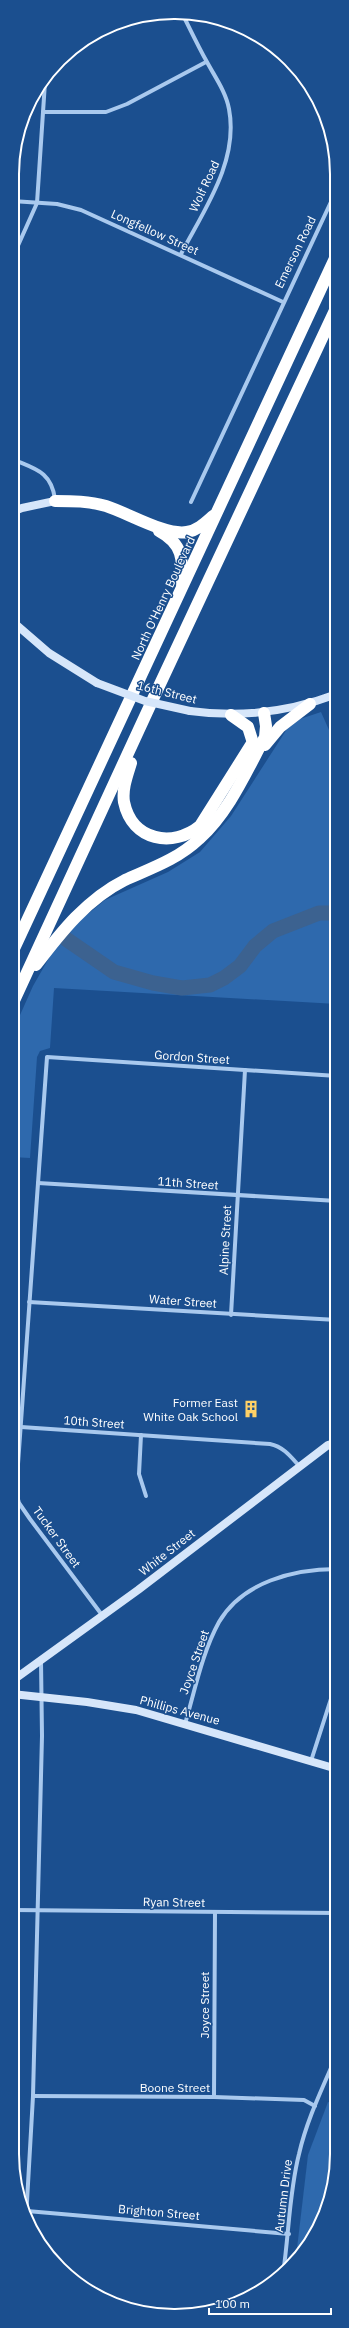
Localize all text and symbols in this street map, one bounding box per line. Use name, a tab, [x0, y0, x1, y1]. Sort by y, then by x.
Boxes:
street label: Wolf Road	[186, 158, 222, 214]
street label: Longfellow Street	[109, 206, 201, 258]
street label: Emerson Road	[271, 214, 319, 290]
street label: North O'Henry Boulevard	[128, 534, 198, 662]
street label: 16th Street	[136, 677, 198, 707]
street label: Gordon Street	[154, 1047, 230, 1067]
street label: 11th Street	[157, 1173, 219, 1193]
street label: Alpine Street	[216, 1205, 234, 1275]
street label: Water Street	[149, 1291, 217, 1311]
place label: Former East White Oak School	[143, 1395, 238, 1424]
building icon: Former East White Oak School	[241, 1399, 261, 1419]
street label: 10th Street	[63, 1412, 125, 1432]
street label: Tucker Street	[30, 1503, 84, 1571]
street label: White Street	[136, 1525, 198, 1579]
street label: Joyce Street	[176, 1628, 212, 1696]
street label: Phillips Avenue	[138, 1692, 222, 1728]
street label: Ryan Street	[143, 1894, 205, 1910]
street label: Joyce Street	[197, 1971, 212, 2039]
street label: Boone Street	[140, 2080, 210, 2095]
street label: Autumn Drive	[271, 2158, 295, 2233]
street label: Brighton Street	[118, 2201, 200, 2223]
scale bar	[209, 2290, 331, 2316]
text: 100 m	[215, 2296, 250, 2311]

